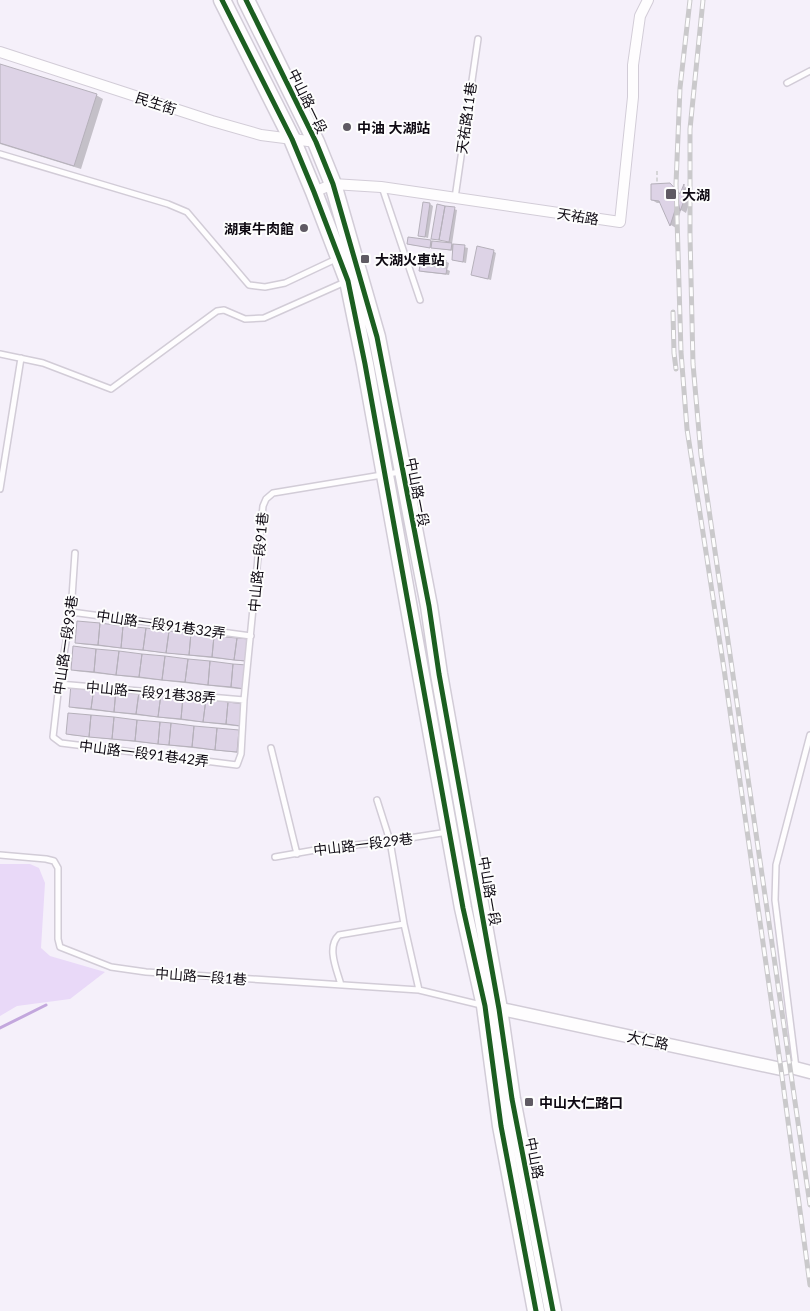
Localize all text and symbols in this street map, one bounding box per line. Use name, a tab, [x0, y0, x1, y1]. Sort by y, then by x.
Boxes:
street label: 中山路一段	[285, 66, 331, 136]
street label: 天祐路11巷	[453, 81, 479, 155]
street label: 民生街	[133, 88, 179, 118]
place label: 中油 大湖站	[357, 119, 430, 136]
marker: 中油 大湖站	[341, 121, 353, 133]
place label: 大湖	[682, 186, 710, 203]
marker: 大湖	[664, 187, 678, 201]
street label: 天祐路	[556, 204, 600, 228]
place label: 湖東牛肉館	[224, 220, 294, 237]
marker: 湖東牛肉館	[298, 222, 310, 234]
place label: 大湖火車站	[375, 251, 445, 268]
marker: 大湖火車站	[359, 253, 371, 265]
street label: 中山路一段	[403, 456, 433, 528]
street label: 中山路一段91巷	[245, 511, 271, 613]
street label: 中山路一段93巷	[50, 594, 80, 696]
street label: 中山路一段91巷32弄	[95, 607, 227, 641]
street label: 中山路一段91巷38弄	[85, 678, 217, 706]
street label: 中山路一段91巷42弄	[78, 737, 210, 769]
street label: 中山路一段29巷	[312, 829, 414, 859]
street label: 中山路一段	[476, 855, 504, 927]
street label: 中山路一段1巷	[154, 964, 248, 988]
street label: 大仁路	[626, 1027, 670, 1053]
place label: 中山大仁路口	[539, 1094, 623, 1111]
marker: 中山大仁路口	[523, 1096, 535, 1108]
street label: 中山路	[523, 1136, 547, 1180]

